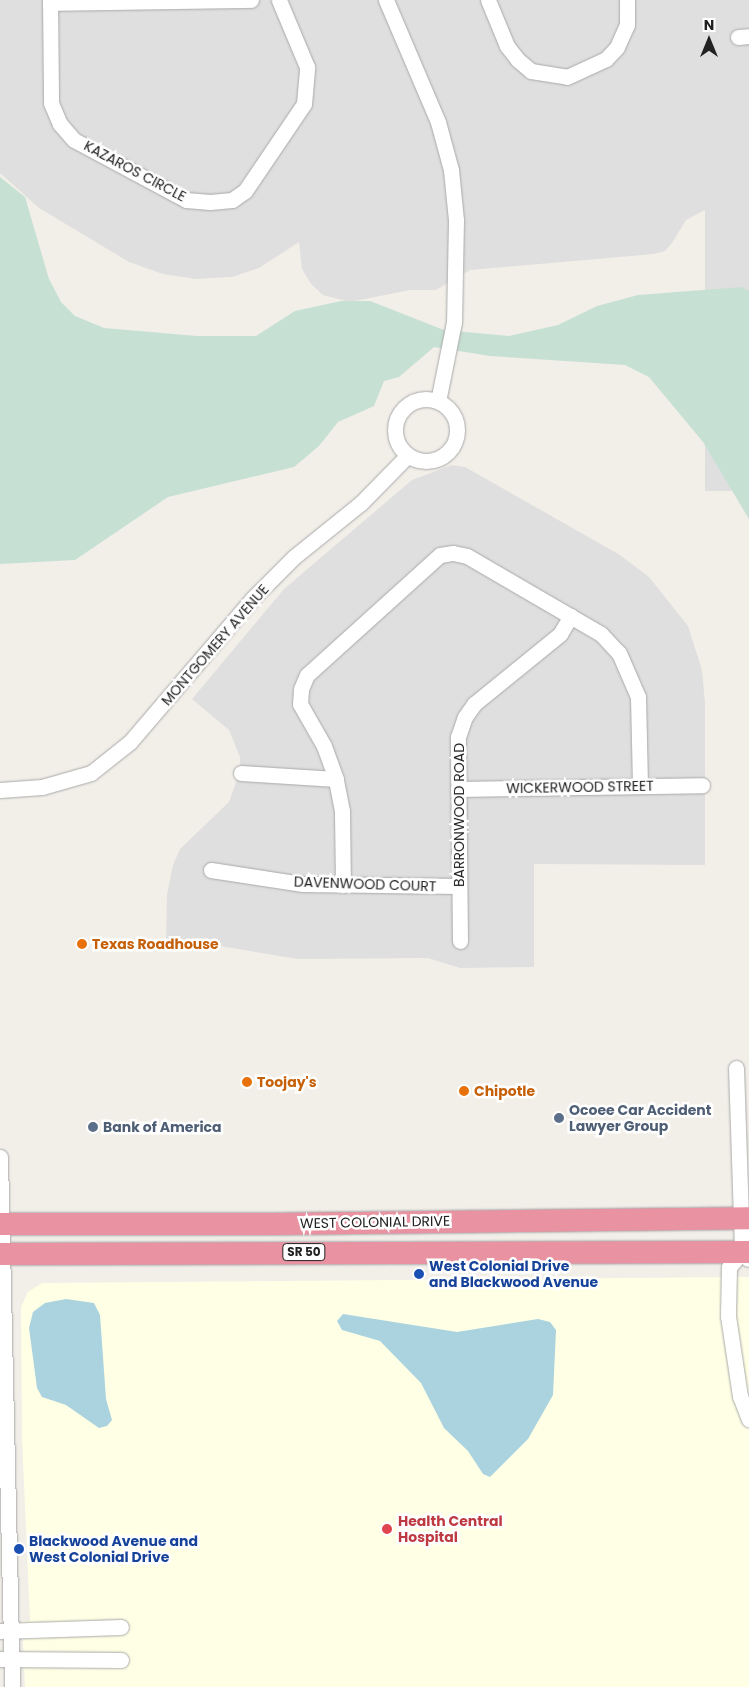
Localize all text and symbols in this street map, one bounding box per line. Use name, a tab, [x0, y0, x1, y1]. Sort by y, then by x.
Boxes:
north arrow	[684, 15, 734, 65]
text: N	[704, 15, 714, 35]
street label: KAZAROS CIRCLE	[81, 137, 189, 205]
street label: MONTGOMERY AVENUE	[158, 581, 272, 709]
street label: BARRONWOOD ROAD	[451, 743, 467, 887]
street label: WICKERWOOD STREET	[506, 777, 654, 797]
street label: DAVENWOOD COURT	[294, 873, 436, 895]
place label: Texas Roadhouse	[92, 936, 219, 952]
marker: Texas Roadhouse	[76, 938, 88, 950]
place label: Toojay's	[257, 1074, 316, 1090]
marker: Toojay's	[241, 1076, 253, 1088]
place label: Chipotle	[474, 1083, 535, 1099]
marker: Chipotle	[458, 1085, 470, 1097]
place label: Ocoee Car Accident Lawyer Group	[569, 1102, 711, 1134]
marker: Ocoee Car Accident Lawyer Group	[553, 1112, 565, 1124]
place label: Bank of America	[103, 1119, 222, 1135]
marker: Bank of America	[87, 1121, 99, 1133]
street label: WEST COLONIAL DRIVE	[300, 1212, 450, 1232]
road number: SR 50	[282, 1242, 326, 1262]
place label: West Colonial Drive and Blackwood Avenue	[429, 1258, 598, 1290]
marker: West Colonial Drive and Blackwood Avenue	[413, 1268, 425, 1280]
place label: Health Central Hospital	[398, 1513, 503, 1545]
marker: Health Central Hospital	[380, 1522, 394, 1536]
place label: Blackwood Avenue and West Colonial Drive	[29, 1533, 198, 1565]
marker: Blackwood Avenue and West Colonial Drive	[13, 1543, 25, 1555]

